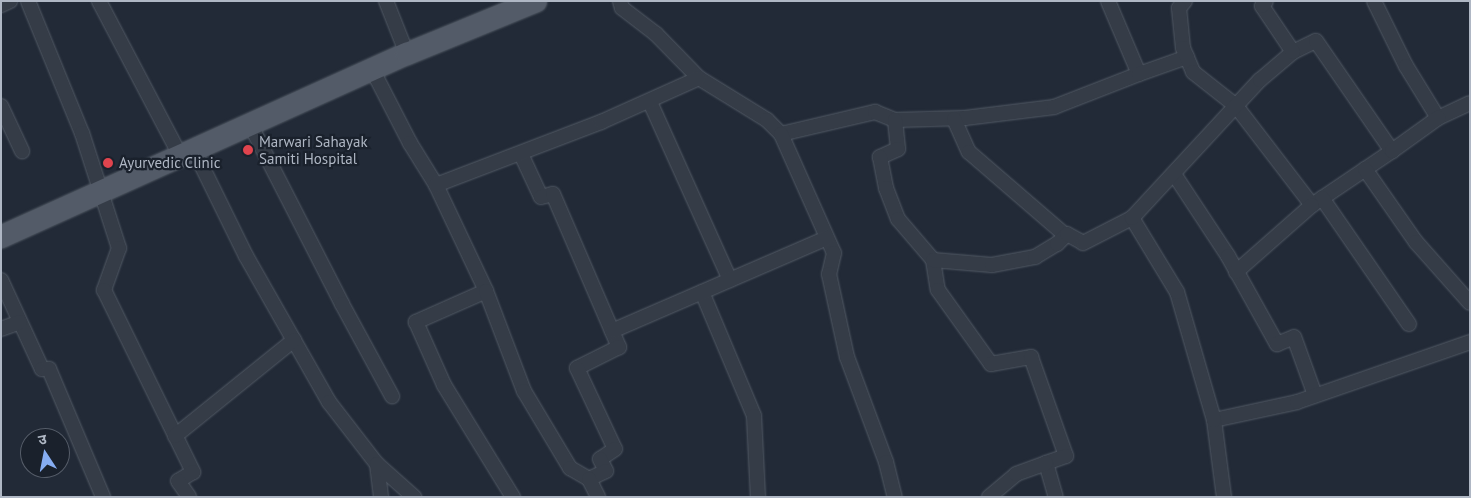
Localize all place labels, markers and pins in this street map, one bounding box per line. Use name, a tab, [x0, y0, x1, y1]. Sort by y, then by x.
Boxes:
place label: Marwari Sahayak Samiti Hospital	[259, 132, 368, 167]
marker: Marwari Sahayak Samiti Hospital	[241, 143, 255, 157]
place label: Ayurvedic Clinic	[119, 154, 221, 172]
marker: Ayurvedic Clinic	[101, 156, 115, 170]

